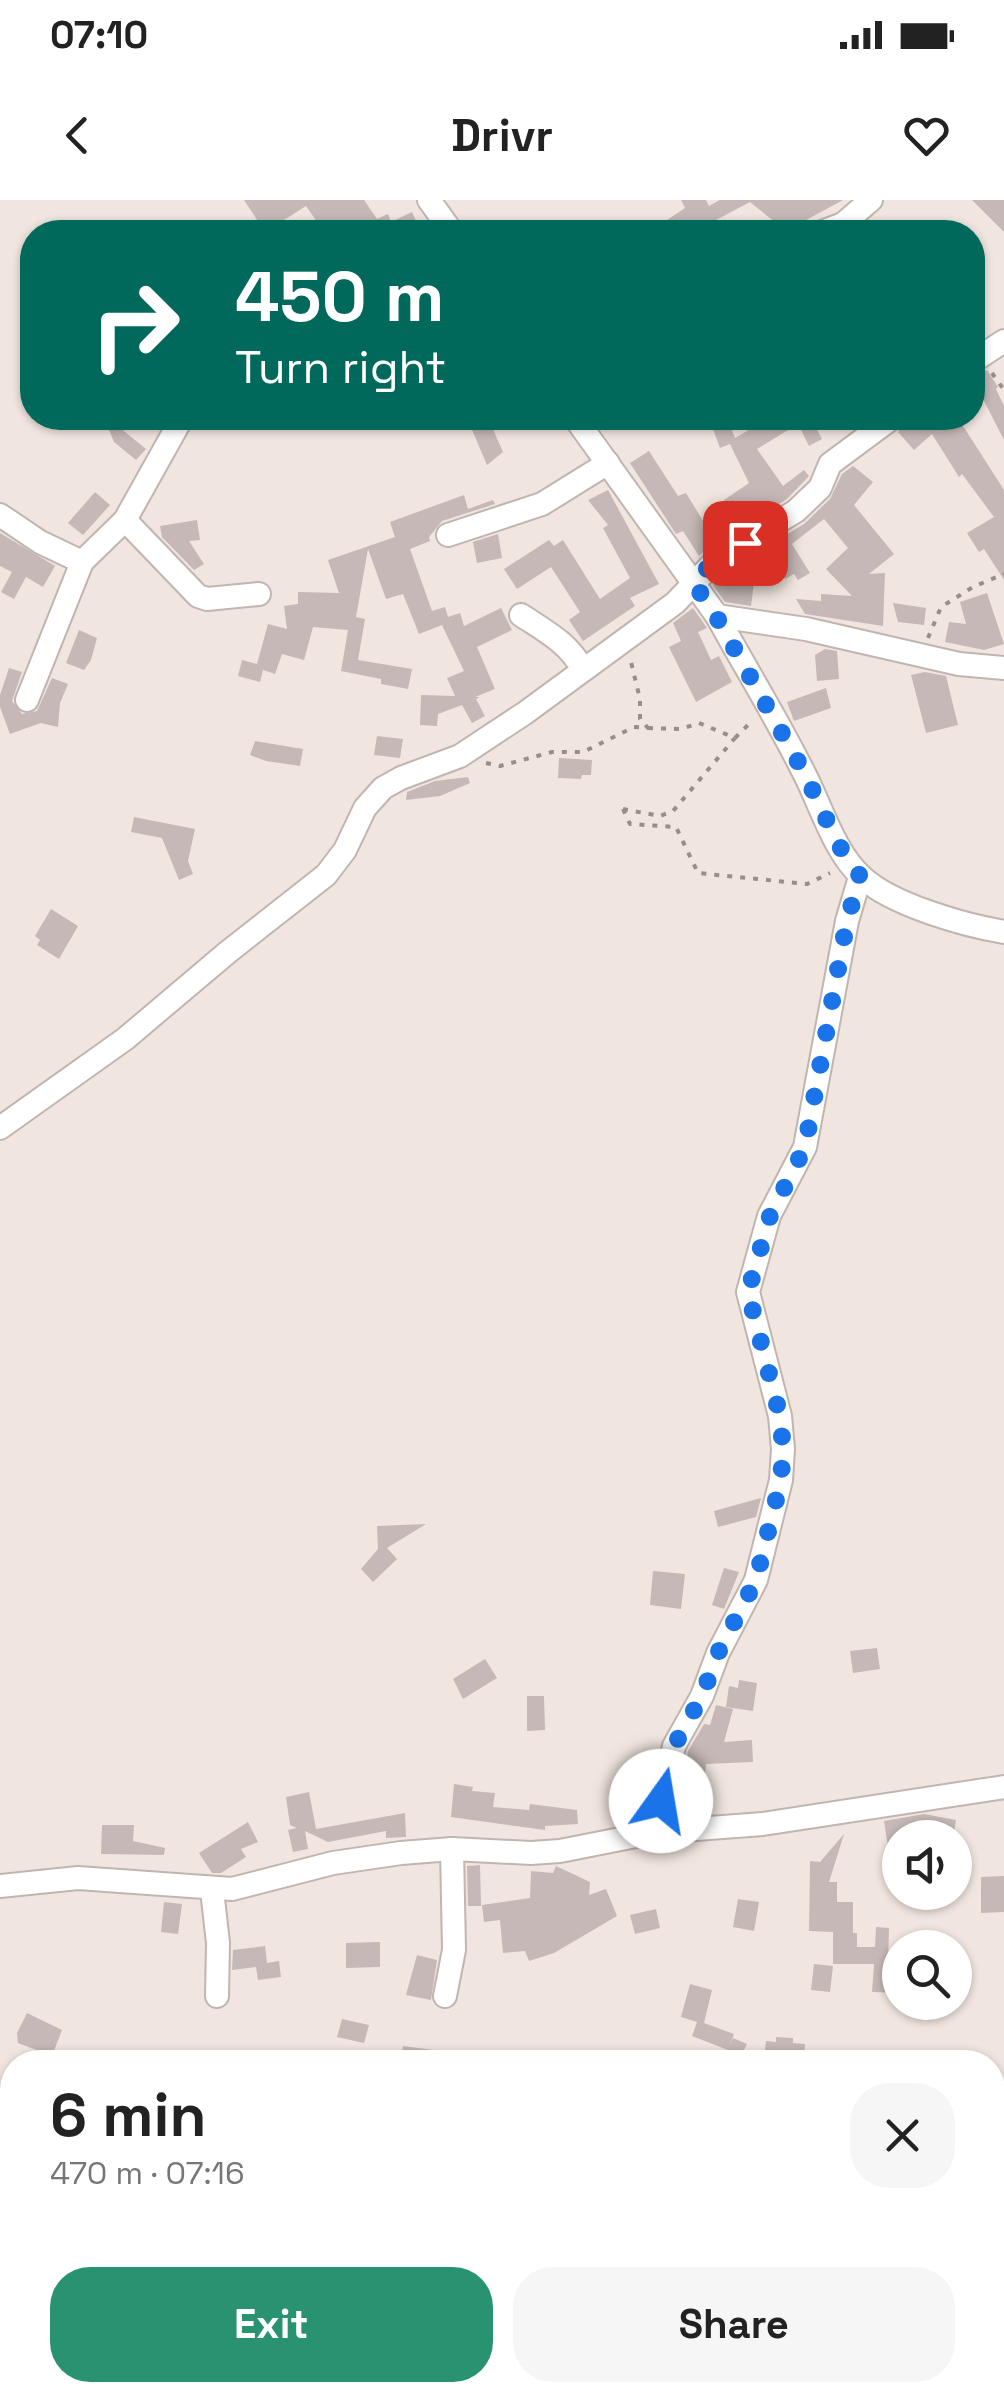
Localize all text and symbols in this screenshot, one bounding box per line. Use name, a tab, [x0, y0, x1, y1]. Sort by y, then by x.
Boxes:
text: 07:10	[50, 11, 148, 59]
text: Drivr	[451, 107, 553, 164]
icon: back	[50, 108, 105, 163]
icon: heart	[899, 108, 954, 163]
text: 450 m	[235, 252, 444, 341]
icon: right	[70, 260, 200, 390]
text: Turn right	[235, 339, 446, 396]
pin	[703, 501, 788, 586]
icon: arrive	[718, 516, 773, 571]
position arrow	[609, 1749, 713, 1853]
map controls	[882, 1820, 972, 2020]
button: sound	[882, 1820, 972, 1910]
button: search	[882, 1930, 972, 2020]
text: 6 min	[50, 2077, 206, 2154]
button: close	[850, 2083, 955, 2188]
text: 470 m · 07:16	[50, 2153, 245, 2193]
button: Exit	[50, 2267, 493, 2382]
button: Share	[513, 2267, 955, 2382]

